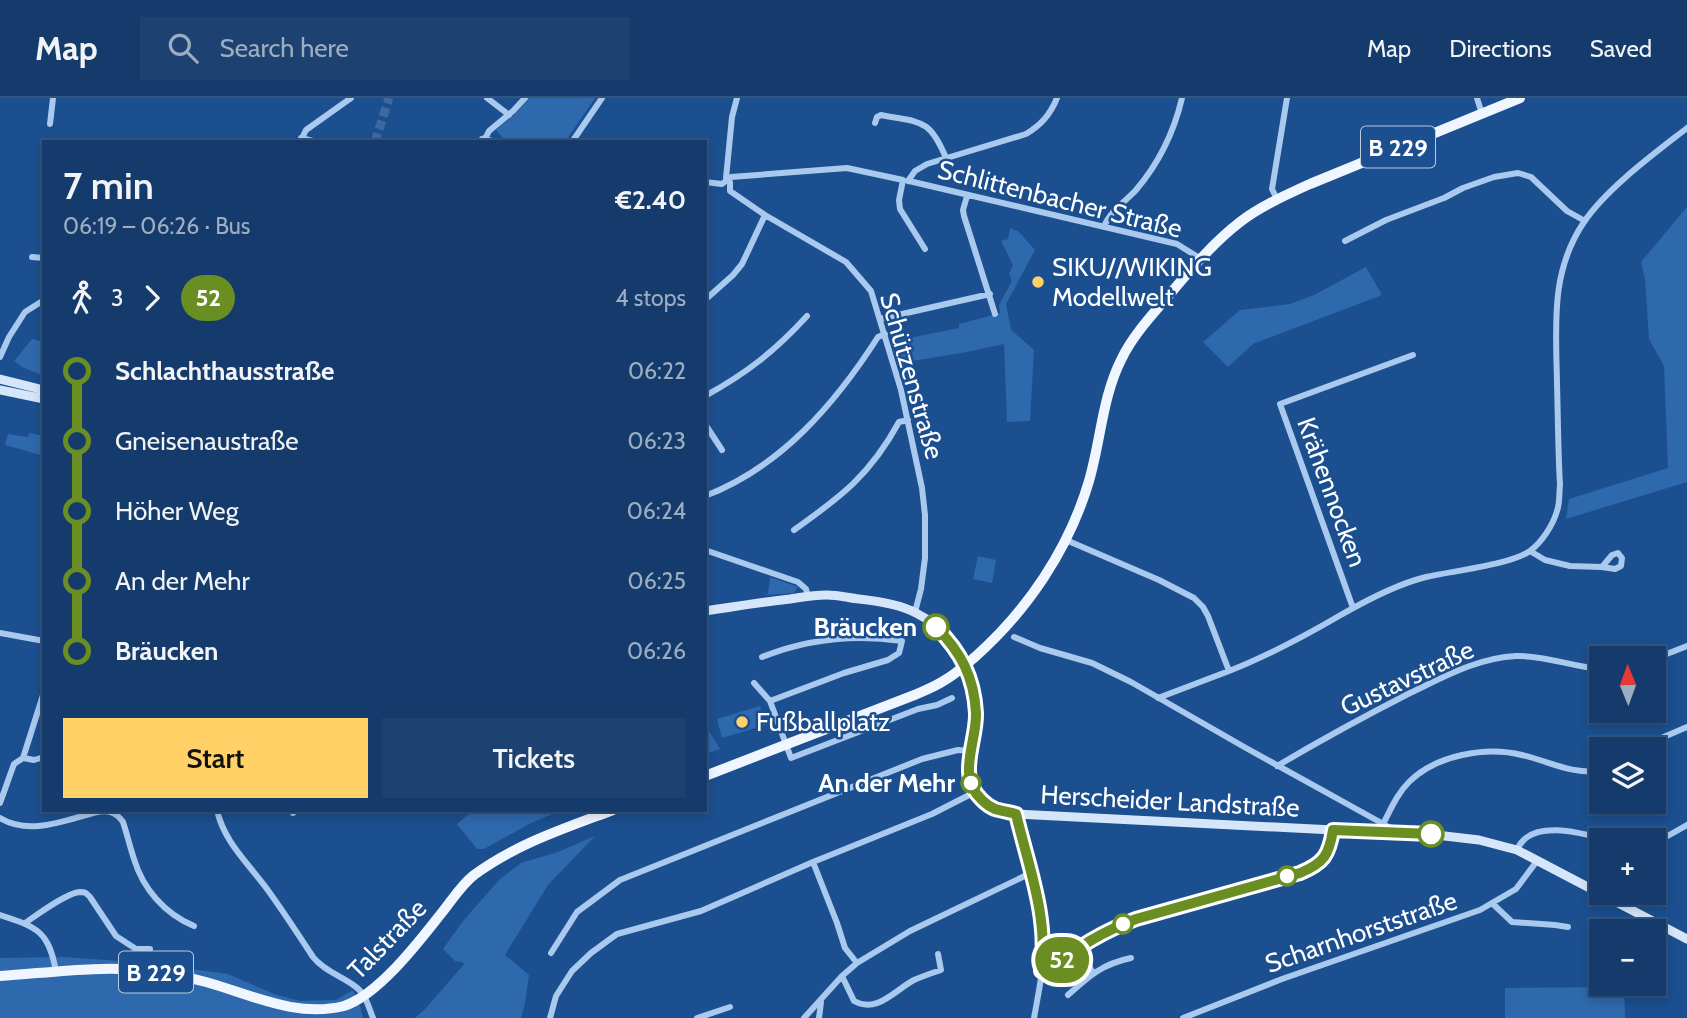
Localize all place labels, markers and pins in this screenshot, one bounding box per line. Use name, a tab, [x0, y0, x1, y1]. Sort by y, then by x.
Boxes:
place label: SIKU//WIKING Modellwelt	[1052, 251, 1212, 313]
marker: SIKU//WIKING Modellwelt	[1030, 274, 1046, 290]
place label: Bräucken	[814, 611, 917, 643]
marker: Bräucken	[923, 614, 949, 640]
place label: Fußballplatz	[756, 706, 890, 738]
marker: Fußballplatz	[734, 714, 750, 730]
place label: An der Mehr	[818, 767, 955, 799]
marker: An der Mehr	[961, 773, 981, 793]
unlabelled marker	[1418, 821, 1444, 847]
unlabelled marker	[1277, 866, 1297, 886]
unlabelled marker	[1113, 914, 1133, 934]

